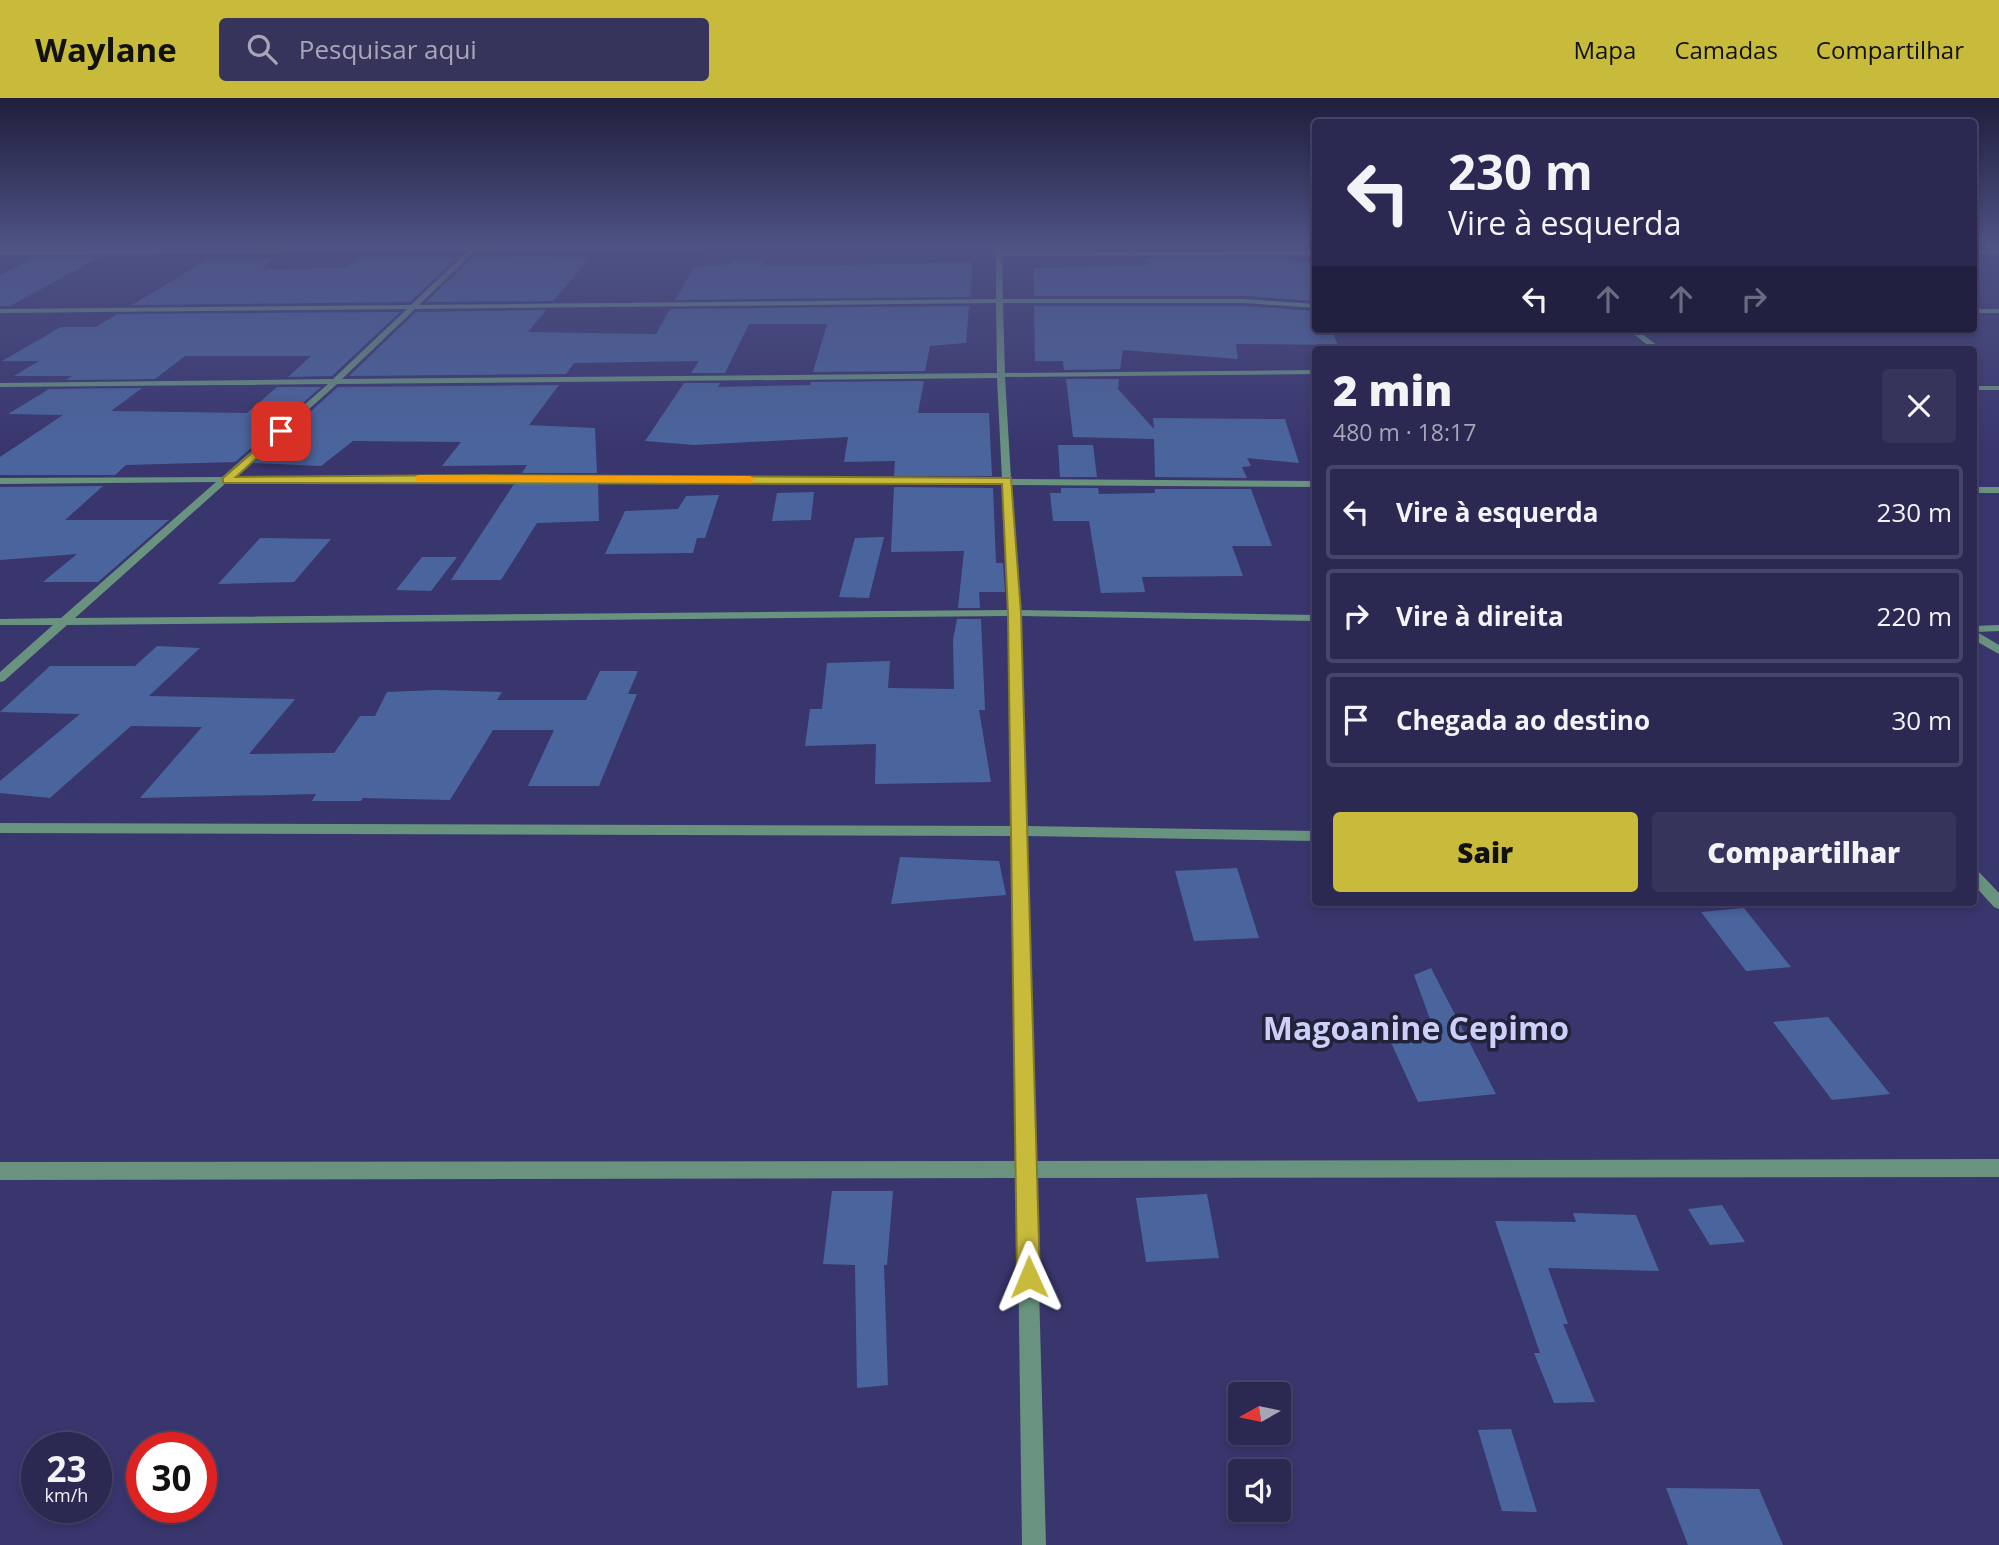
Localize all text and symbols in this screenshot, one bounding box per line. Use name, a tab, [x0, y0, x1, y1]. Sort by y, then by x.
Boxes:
search box	[219, 18, 709, 81]
text: Waylane	[35, 27, 177, 72]
icon: search	[243, 30, 281, 68]
text: Pesquisar aqui	[299, 31, 477, 67]
text: Mapa	[1573, 33, 1636, 66]
text: Camadas	[1674, 33, 1778, 66]
text: Compartilhar	[1816, 33, 1964, 66]
text: 230 m	[1448, 138, 1593, 204]
icon: left	[1333, 147, 1424, 238]
text: Vire à esquerda	[1448, 201, 1681, 244]
icon: left	[1516, 280, 1554, 318]
icon: ahead	[1589, 280, 1627, 318]
icon: ahead	[1662, 280, 1700, 318]
icon: right	[1735, 280, 1773, 318]
text: 2 min	[1333, 361, 1452, 418]
button: close	[1882, 369, 1956, 443]
pin	[251, 401, 311, 461]
icon: arrive	[262, 412, 300, 450]
text: 480 m · 18:17	[1333, 416, 1476, 448]
icon: left	[1337, 493, 1375, 531]
text: Vire à esquerda	[1396, 494, 1598, 530]
text: 230 m	[1877, 494, 1952, 530]
icon: right	[1337, 597, 1375, 635]
text: Vire à direita	[1396, 598, 1564, 634]
text: 220 m	[1877, 598, 1952, 634]
icon: arrive	[1337, 701, 1375, 739]
text: Chegada ao destino	[1396, 702, 1650, 738]
text: 30 m	[1891, 702, 1952, 738]
button: Sair	[1333, 812, 1638, 892]
button: Compartilhar	[1652, 812, 1956, 892]
district label: Magoanine Cepimo	[1263, 1006, 1569, 1049]
position arrow	[992, 1240, 1066, 1314]
north arrow	[1228, 1382, 1292, 1446]
map controls	[1228, 1382, 1291, 1522]
speed limit sign: 30	[126, 1432, 217, 1523]
text: 23	[46, 1445, 87, 1492]
button: sound	[1228, 1459, 1291, 1522]
text: km/h	[45, 1483, 88, 1507]

